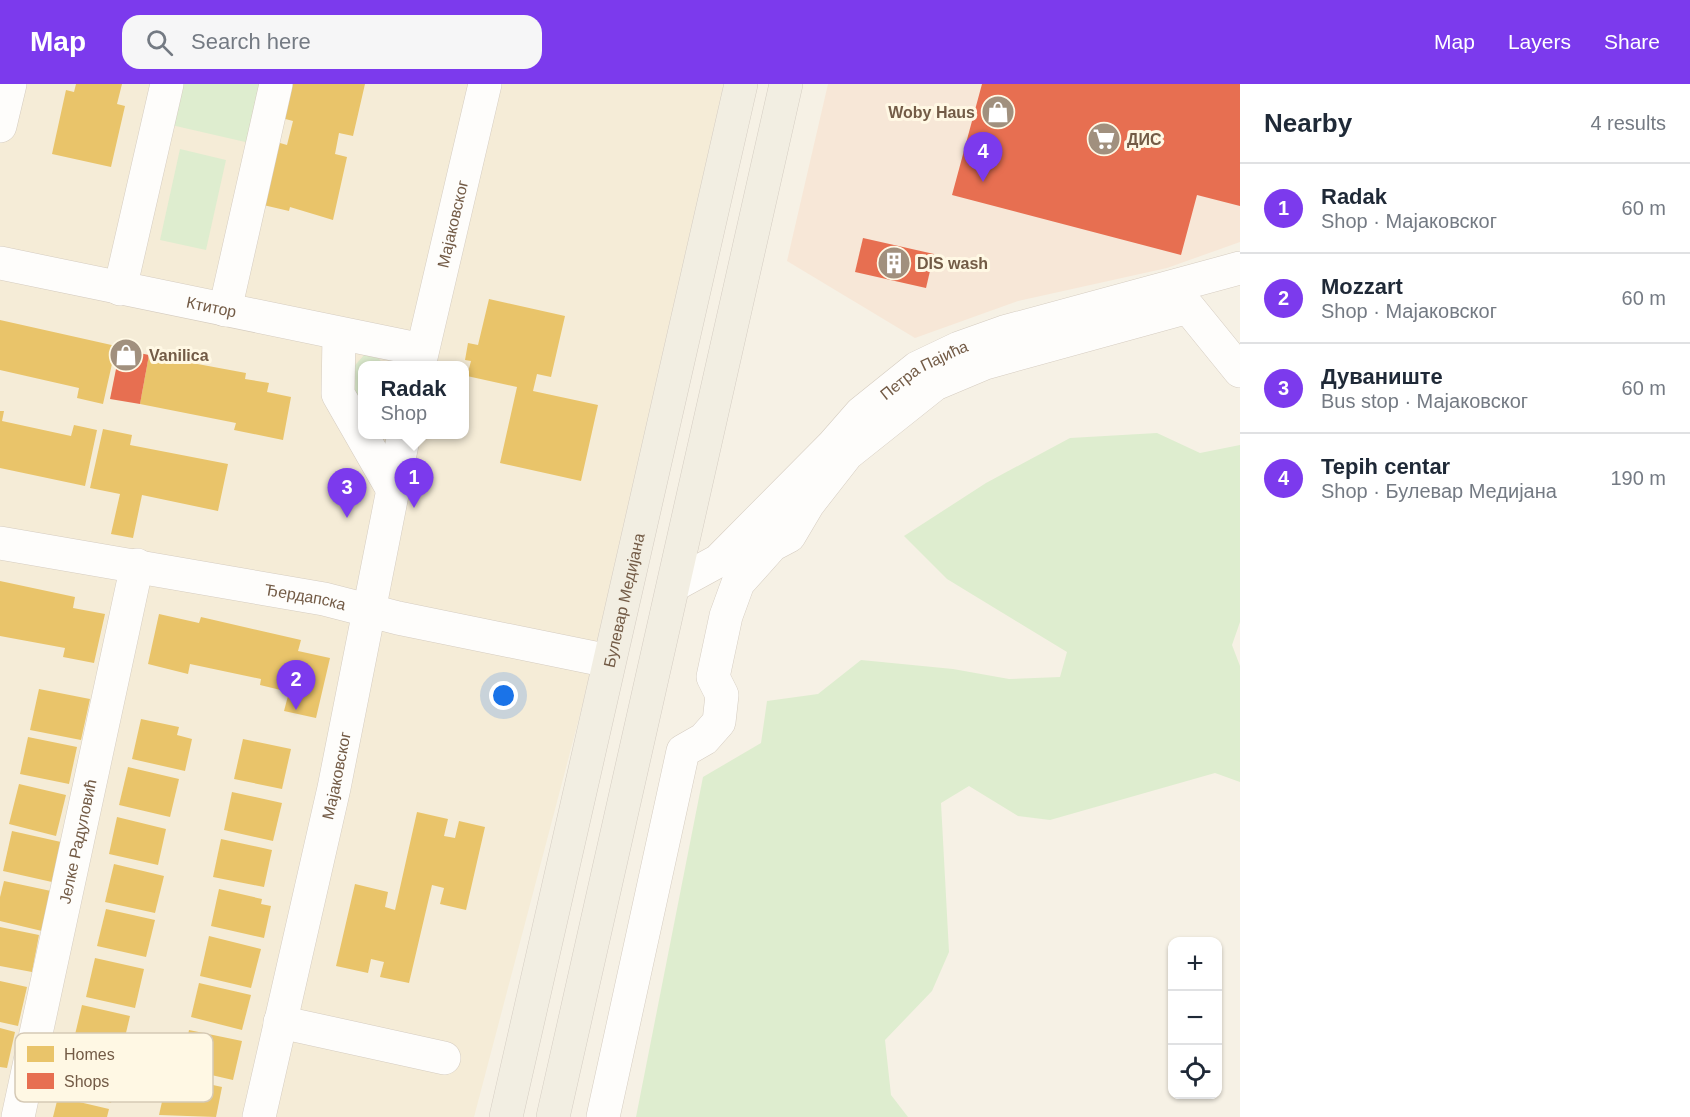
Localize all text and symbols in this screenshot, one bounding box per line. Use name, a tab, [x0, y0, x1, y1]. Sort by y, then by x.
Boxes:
search box	[122, 15, 542, 69]
text: Map	[30, 26, 86, 57]
icon: search	[143, 26, 176, 59]
text: Search here	[191, 29, 311, 54]
text: Map	[1434, 30, 1475, 53]
text: Layers	[1508, 30, 1571, 53]
text: Share	[1604, 30, 1660, 53]
shop icon: Woby Haus	[980, 94, 1016, 130]
place label: Woby Haus	[888, 104, 975, 121]
text: Nearby	[1264, 108, 1352, 138]
text: 4 results	[1590, 112, 1666, 134]
supermarket icon: ДИС	[1086, 121, 1122, 157]
place label: ДИС	[1127, 131, 1162, 148]
pin: 4	[964, 132, 1002, 182]
street label: Мајаковског	[434, 178, 471, 269]
text: Radak	[1321, 184, 1387, 209]
text: 1	[1278, 197, 1289, 219]
text: 60 m	[1622, 197, 1666, 219]
text: Shop · Мајаковског	[1321, 210, 1497, 232]
building icon: DIS wash	[876, 245, 912, 281]
place label: DIS wash	[917, 255, 988, 272]
text: Mozzart	[1321, 274, 1403, 299]
text: 2	[1278, 287, 1289, 309]
text: 60 m	[1622, 287, 1666, 309]
street label: Ктитор	[185, 294, 238, 321]
text: Shop · Мајаковског	[1321, 300, 1497, 322]
shop icon: Vanilica	[108, 337, 144, 373]
street label: Петра Пајића	[877, 337, 970, 403]
place label: Vanilica	[149, 347, 209, 364]
popup	[358, 361, 469, 439]
text: Дуваниште	[1321, 364, 1443, 389]
text: Radak	[380, 376, 447, 401]
text: 3	[1278, 377, 1289, 399]
text: 60 m	[1622, 377, 1666, 399]
text: Bus stop · Мајаковског	[1321, 390, 1528, 412]
text: Shop	[380, 402, 427, 424]
text: Tepih centar	[1321, 454, 1450, 479]
pin: 1	[394, 458, 434, 508]
text: 4	[1278, 467, 1289, 489]
text: 190 m	[1610, 467, 1666, 489]
pin: 3	[328, 468, 366, 518]
text: Shop · Булевар Медијана	[1321, 480, 1557, 502]
street label: Булевар Медијана	[601, 531, 648, 669]
street label: Ђердапска	[263, 581, 348, 613]
pin: 2	[276, 660, 316, 710]
your location	[489, 681, 518, 710]
street label: Мајаковског	[319, 730, 354, 821]
street label: Јелке Радуловић	[56, 778, 100, 905]
map controls	[1168, 937, 1222, 1099]
button: +	[1168, 937, 1222, 991]
button: −	[1168, 991, 1222, 1045]
legend	[15, 1033, 213, 1102]
button: locate	[1168, 1045, 1222, 1099]
text: Homes	[64, 1046, 115, 1063]
text: Shops	[64, 1073, 109, 1090]

